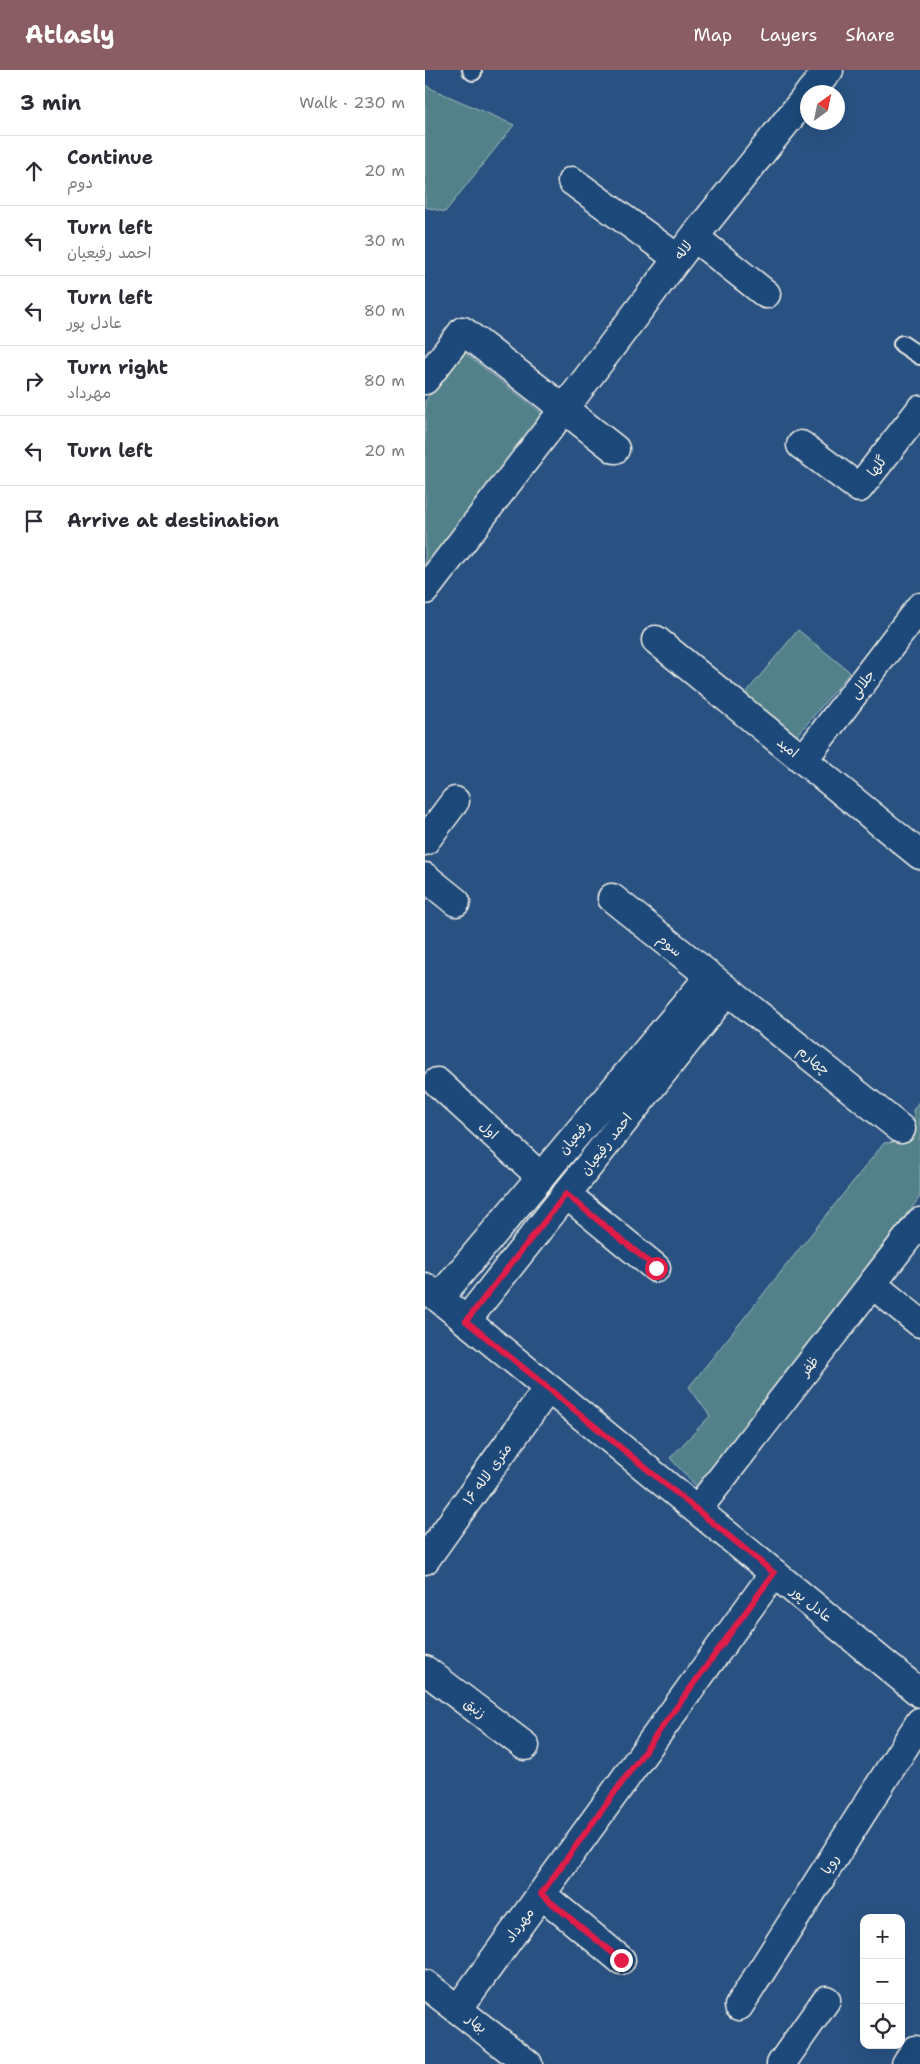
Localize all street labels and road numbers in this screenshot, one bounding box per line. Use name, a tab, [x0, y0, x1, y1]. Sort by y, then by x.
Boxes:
street label: لاله	[670, 237, 696, 263]
street label: گلها	[863, 452, 891, 480]
street label: جلالی	[845, 666, 879, 702]
street label: امید	[773, 733, 803, 761]
street label: سوم	[652, 930, 686, 963]
street label: چهارم	[793, 1041, 834, 1080]
street label: احمد رفیعیان	[576, 1109, 636, 1179]
street label: رفیعیان	[554, 1116, 594, 1158]
street label: اول	[476, 1117, 502, 1143]
street label: ظفر	[795, 1352, 823, 1381]
street label: ۱۶ متری لاله	[459, 1440, 515, 1508]
street label: عادل پور	[786, 1581, 837, 1627]
street label: زنبق	[460, 1694, 490, 1722]
street label: رویا	[817, 1851, 843, 1877]
street label: مهرداد	[500, 1904, 538, 1946]
street label: بهار	[462, 2009, 491, 2037]

